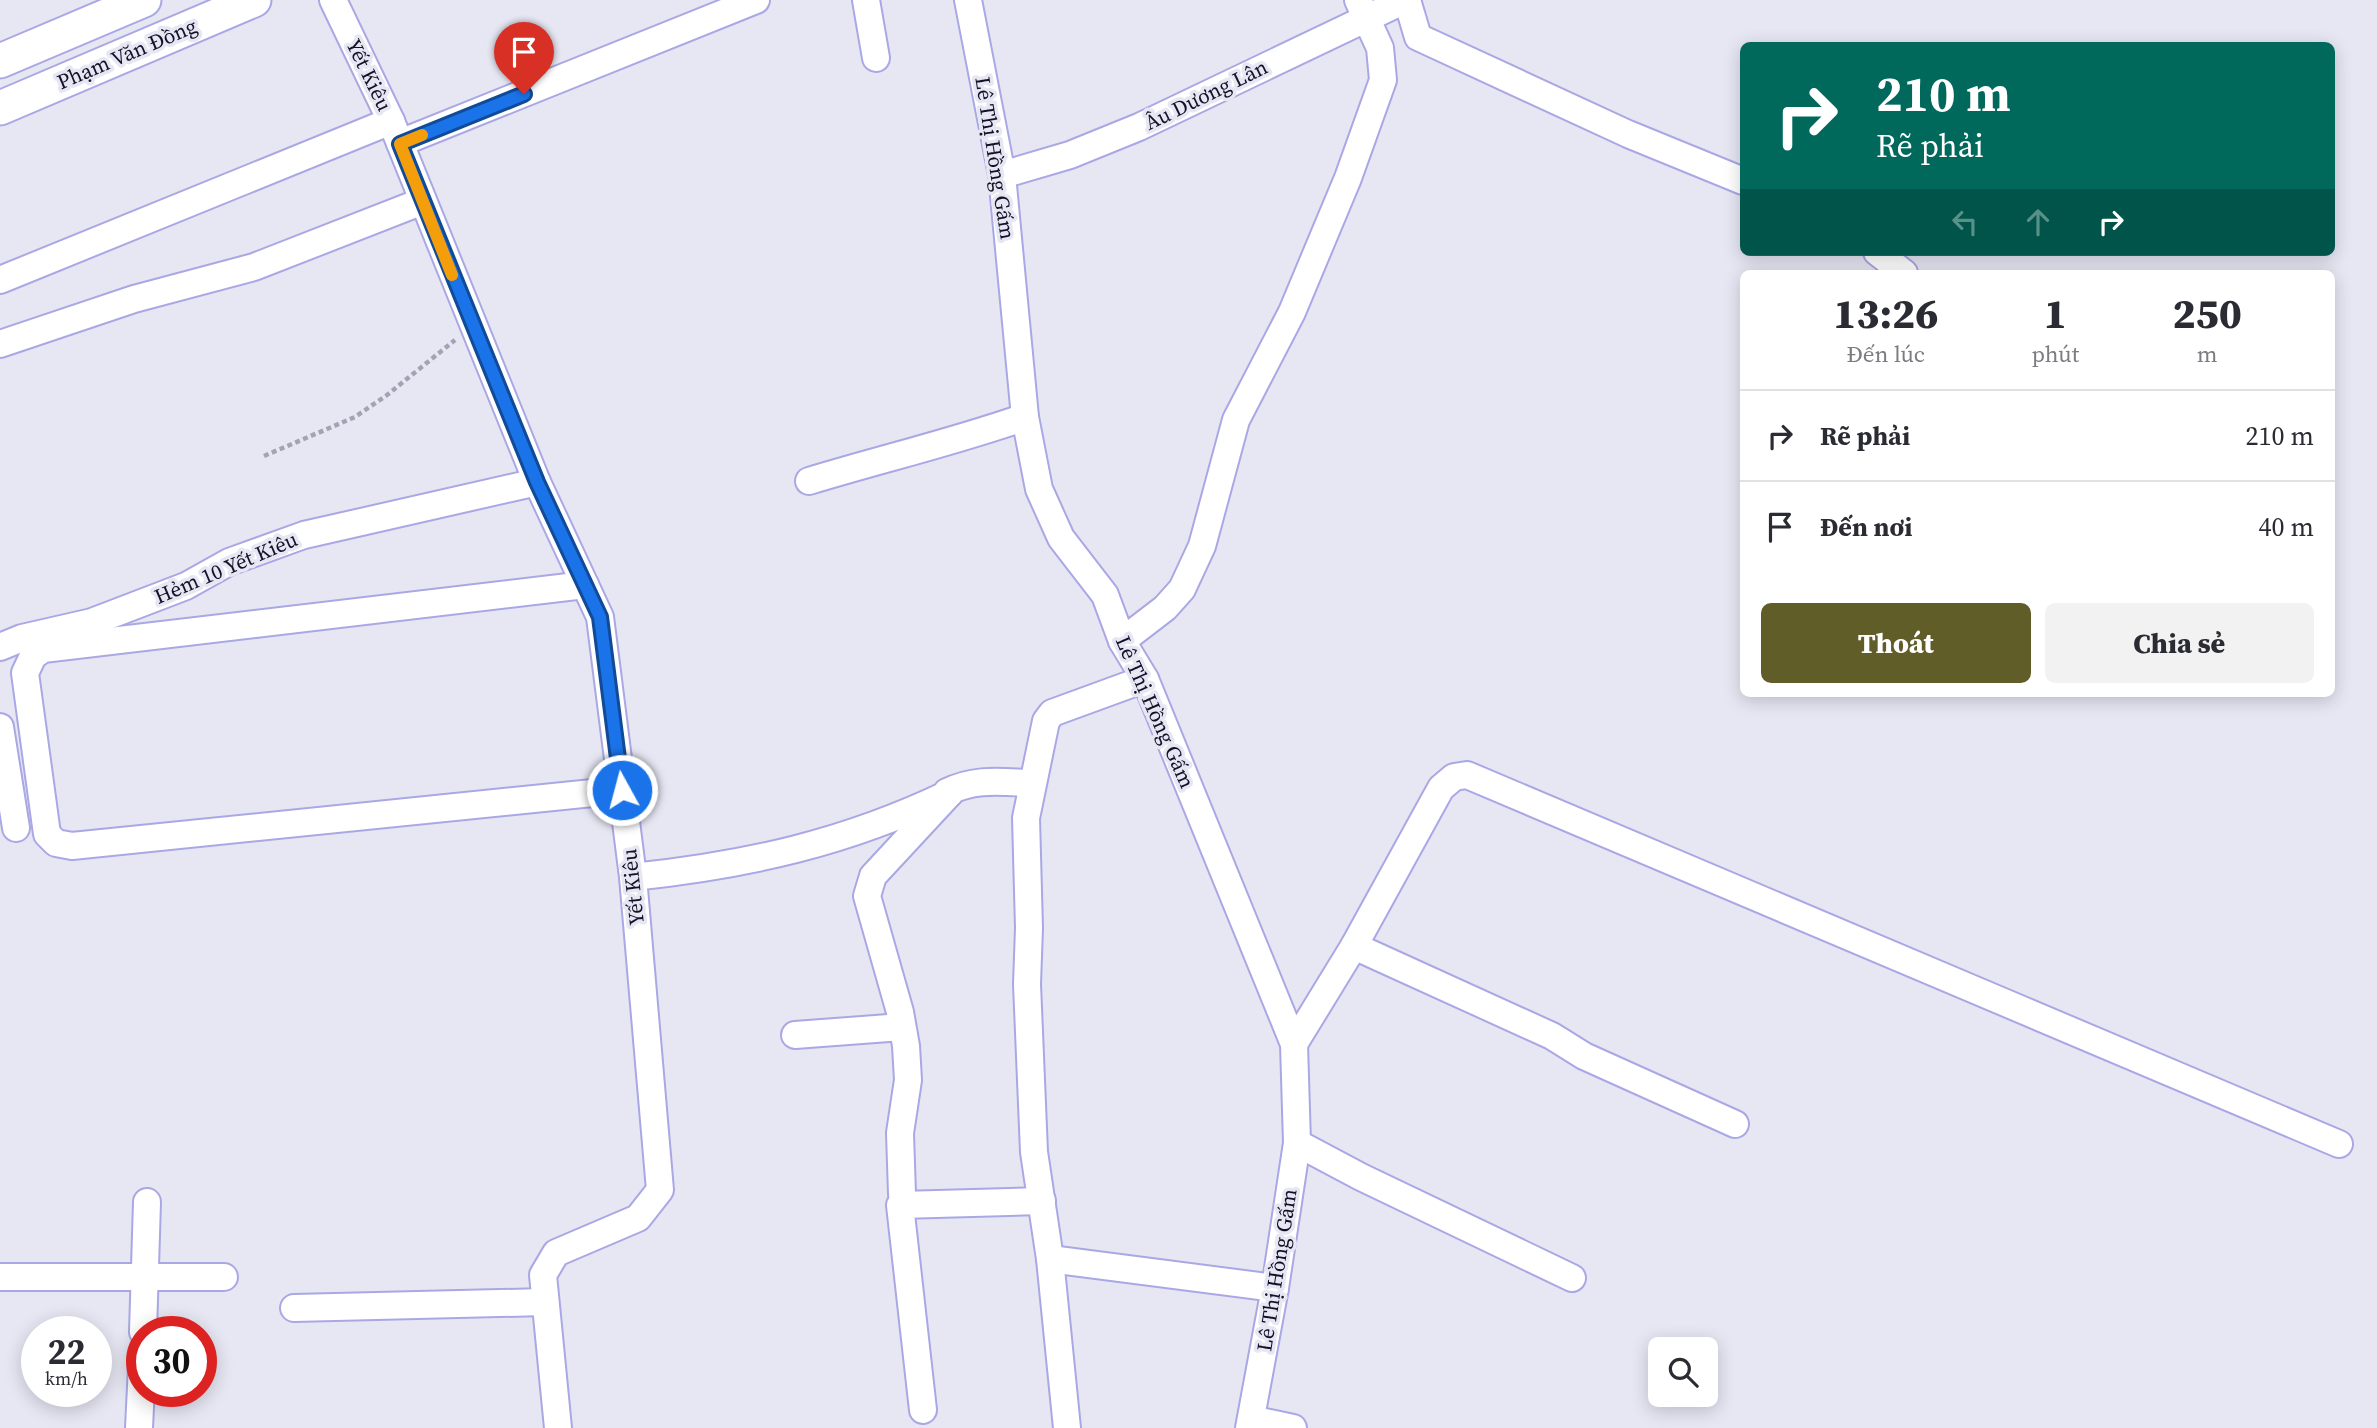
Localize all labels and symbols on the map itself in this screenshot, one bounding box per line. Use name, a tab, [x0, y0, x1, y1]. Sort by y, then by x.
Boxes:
street label: Phạm Văn Đồng	[52, 11, 201, 96]
pin	[494, 22, 554, 94]
street label: Yết Kiêu	[340, 34, 399, 116]
street label: Âu Dương Lân	[1139, 52, 1272, 137]
street label: Lê Thị Hồng Gấm	[968, 75, 1023, 241]
street label: Hẻm 10 Yết Kiêu	[150, 524, 302, 611]
street label: Lê Thị Hồng Gấm	[1109, 631, 1202, 793]
position arrow	[585, 753, 659, 827]
street label: Yết Kiêu	[614, 847, 651, 927]
street label: Lê Thị Hồng Gấm	[1249, 1187, 1304, 1353]
speed limit sign: 30	[126, 1316, 217, 1407]

